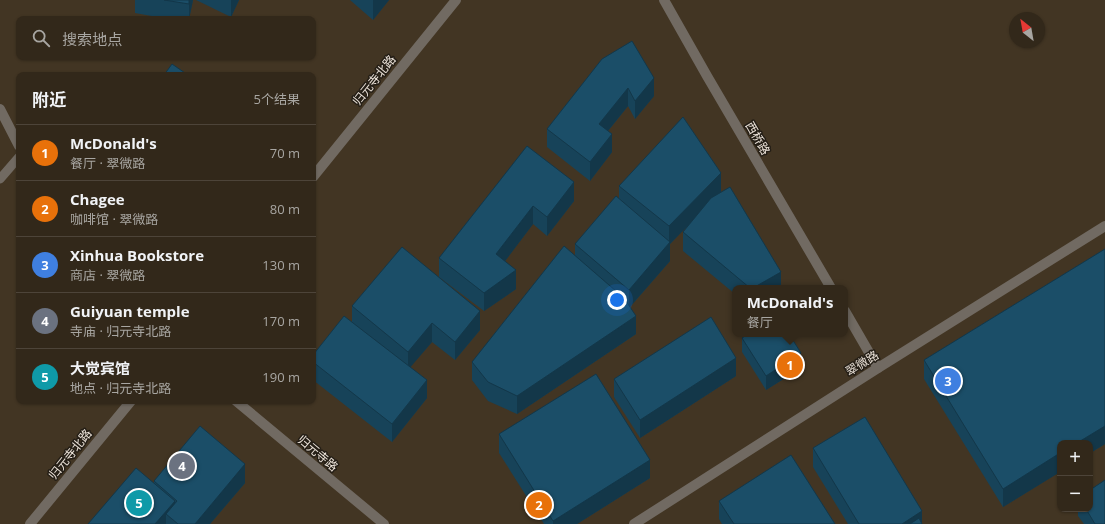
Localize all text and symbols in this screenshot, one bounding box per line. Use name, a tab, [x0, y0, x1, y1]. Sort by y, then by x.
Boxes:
north arrow	[1009, 12, 1045, 48]
search box	[16, 16, 316, 60]
icon: search	[30, 27, 52, 49]
text: 搜索地点	[62, 29, 122, 49]
street label: 归元寺北路	[349, 51, 399, 109]
text: 附近	[32, 88, 66, 111]
text: 5个结果	[254, 90, 300, 108]
street label: 西桥路	[742, 118, 774, 158]
text: McDonald's	[70, 133, 157, 153]
text: 1	[41, 144, 49, 162]
text: 70 m	[270, 144, 300, 162]
text: 餐厅 · 翠微路	[70, 154, 145, 172]
text: Chagee	[70, 189, 125, 209]
text: 2	[41, 200, 49, 218]
text: 80 m	[270, 200, 300, 218]
text: 咖啡馆 · 翠微路	[70, 210, 158, 228]
text: Xinhua Bookstore	[70, 245, 204, 265]
text: 3	[41, 256, 49, 274]
text: 130 m	[262, 256, 300, 274]
text: 商店 · 翠微路	[70, 266, 145, 284]
popup	[732, 285, 848, 337]
your location	[607, 290, 627, 310]
text: McDonald's	[747, 292, 833, 312]
text: Guiyuan temple	[70, 301, 190, 321]
text: 4	[41, 312, 49, 330]
text: 170 m	[262, 312, 300, 330]
text: 餐厅	[747, 313, 773, 331]
text: 寺庙 · 归元寺北路	[70, 322, 171, 340]
street label: 翠微路	[842, 346, 882, 380]
pin: 1	[777, 350, 803, 380]
text: 大觉宾馆	[70, 358, 130, 378]
pin: 3	[935, 366, 961, 396]
text: 5	[41, 368, 49, 386]
text: 190 m	[262, 368, 300, 386]
text: 地点 · 归元寺北路	[70, 379, 171, 397]
street label: 归元寺北路	[45, 425, 95, 483]
street label: 归元寺路	[294, 431, 342, 475]
map controls	[1057, 440, 1093, 512]
button: +	[1057, 440, 1093, 476]
pin: 4	[169, 451, 195, 481]
button: −	[1057, 476, 1093, 512]
pin: 5	[126, 488, 152, 518]
pin: 2	[526, 490, 552, 520]

